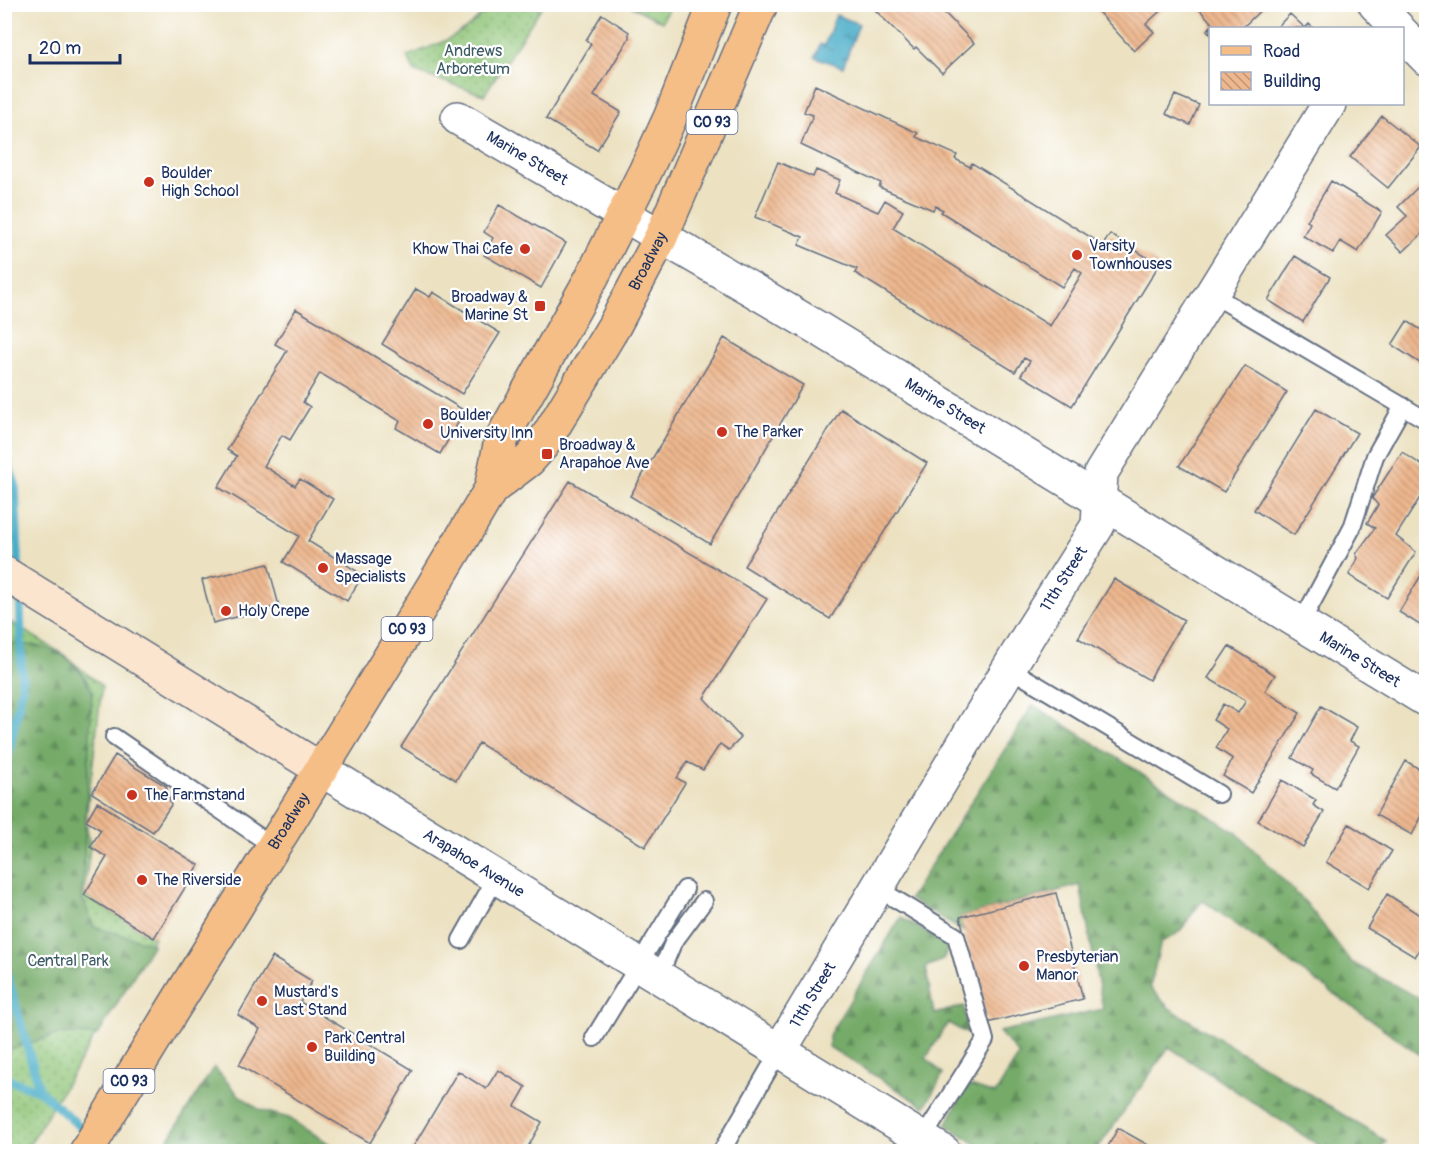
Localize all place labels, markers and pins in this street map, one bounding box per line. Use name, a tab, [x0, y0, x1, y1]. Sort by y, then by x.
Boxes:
place label: Boulder High School	[161, 163, 239, 201]
marker: Boulder High School	[142, 175, 156, 189]
place label: Varsity Townhouses	[1089, 236, 1172, 274]
place label: Khow Thai Cafe	[412, 239, 513, 259]
marker: Khow Thai Cafe	[518, 242, 532, 256]
marker: Varsity Townhouses	[1070, 248, 1084, 262]
place label: Broadway & Marine St	[451, 287, 529, 325]
marker: Broadway & Marine St	[533, 299, 547, 313]
place label: Boulder University Inn	[440, 405, 533, 443]
marker: Boulder University Inn	[421, 417, 435, 431]
place label: The Parker	[734, 422, 804, 442]
marker: The Parker	[715, 425, 729, 439]
place label: Broadway & Arapahoe Ave	[559, 435, 650, 473]
marker: Broadway & Arapahoe Ave	[540, 447, 554, 461]
place label: Massage Specialists	[335, 549, 406, 587]
marker: Massage Specialists	[316, 561, 330, 575]
place label: Holy Crepe	[238, 601, 310, 621]
marker: Holy Crepe	[219, 604, 233, 618]
place label: The Farmstand	[144, 785, 245, 805]
marker: The Farmstand	[125, 788, 139, 802]
place label: The Riverside	[154, 870, 241, 890]
marker: The Riverside	[135, 873, 149, 887]
place label: Presbyterian Manor	[1036, 947, 1119, 985]
marker: Presbyterian Manor	[1017, 959, 1031, 973]
place label: Mustard's Last Stand	[274, 982, 347, 1020]
marker: Mustard's Last Stand	[255, 994, 269, 1008]
place label: Park Central Building	[324, 1028, 405, 1066]
marker: Park Central Building	[305, 1040, 319, 1054]

